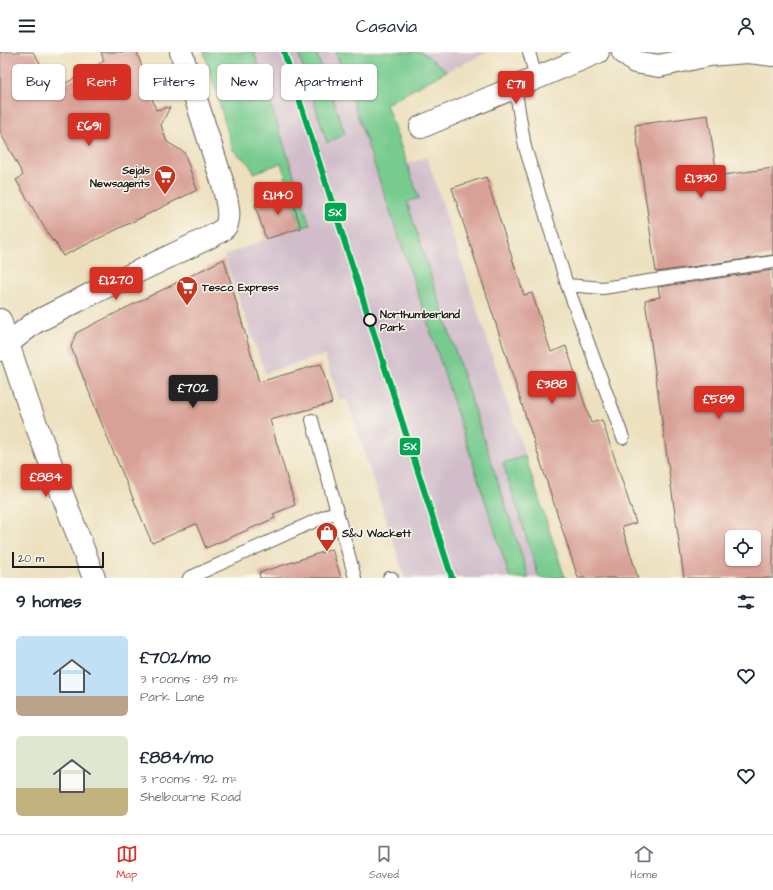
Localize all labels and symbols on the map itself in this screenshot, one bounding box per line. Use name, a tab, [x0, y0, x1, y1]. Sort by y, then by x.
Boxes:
pin: £711	[492, 71, 540, 105]
pin: £691	[65, 113, 113, 147]
place label: Sejals Newsagents	[90, 163, 150, 193]
supermarket icon: Sejals Newsagents	[152, 163, 178, 196]
pin: £1,330	[668, 165, 734, 199]
pin: £1,140	[245, 182, 311, 216]
line badge: SX	[324, 202, 347, 222]
text: SX	[327, 205, 342, 220]
pin: £1,270	[83, 267, 149, 301]
supermarket icon: Tesco Express	[174, 274, 200, 307]
place label: Tesco Express	[201, 280, 279, 296]
place label: Northumberland Park	[380, 307, 460, 335]
marker: Northumberland Park	[363, 313, 377, 327]
pin: £388	[528, 371, 576, 405]
pin: £702	[169, 375, 217, 409]
pin: £589	[695, 386, 743, 420]
line badge: SX	[399, 437, 421, 456]
text: SX	[402, 439, 417, 454]
pin: £884	[22, 464, 70, 498]
shop icon: S&J Wackett	[314, 520, 340, 553]
place label: S&J Wackett	[341, 526, 412, 541]
scale bar	[12, 550, 104, 569]

